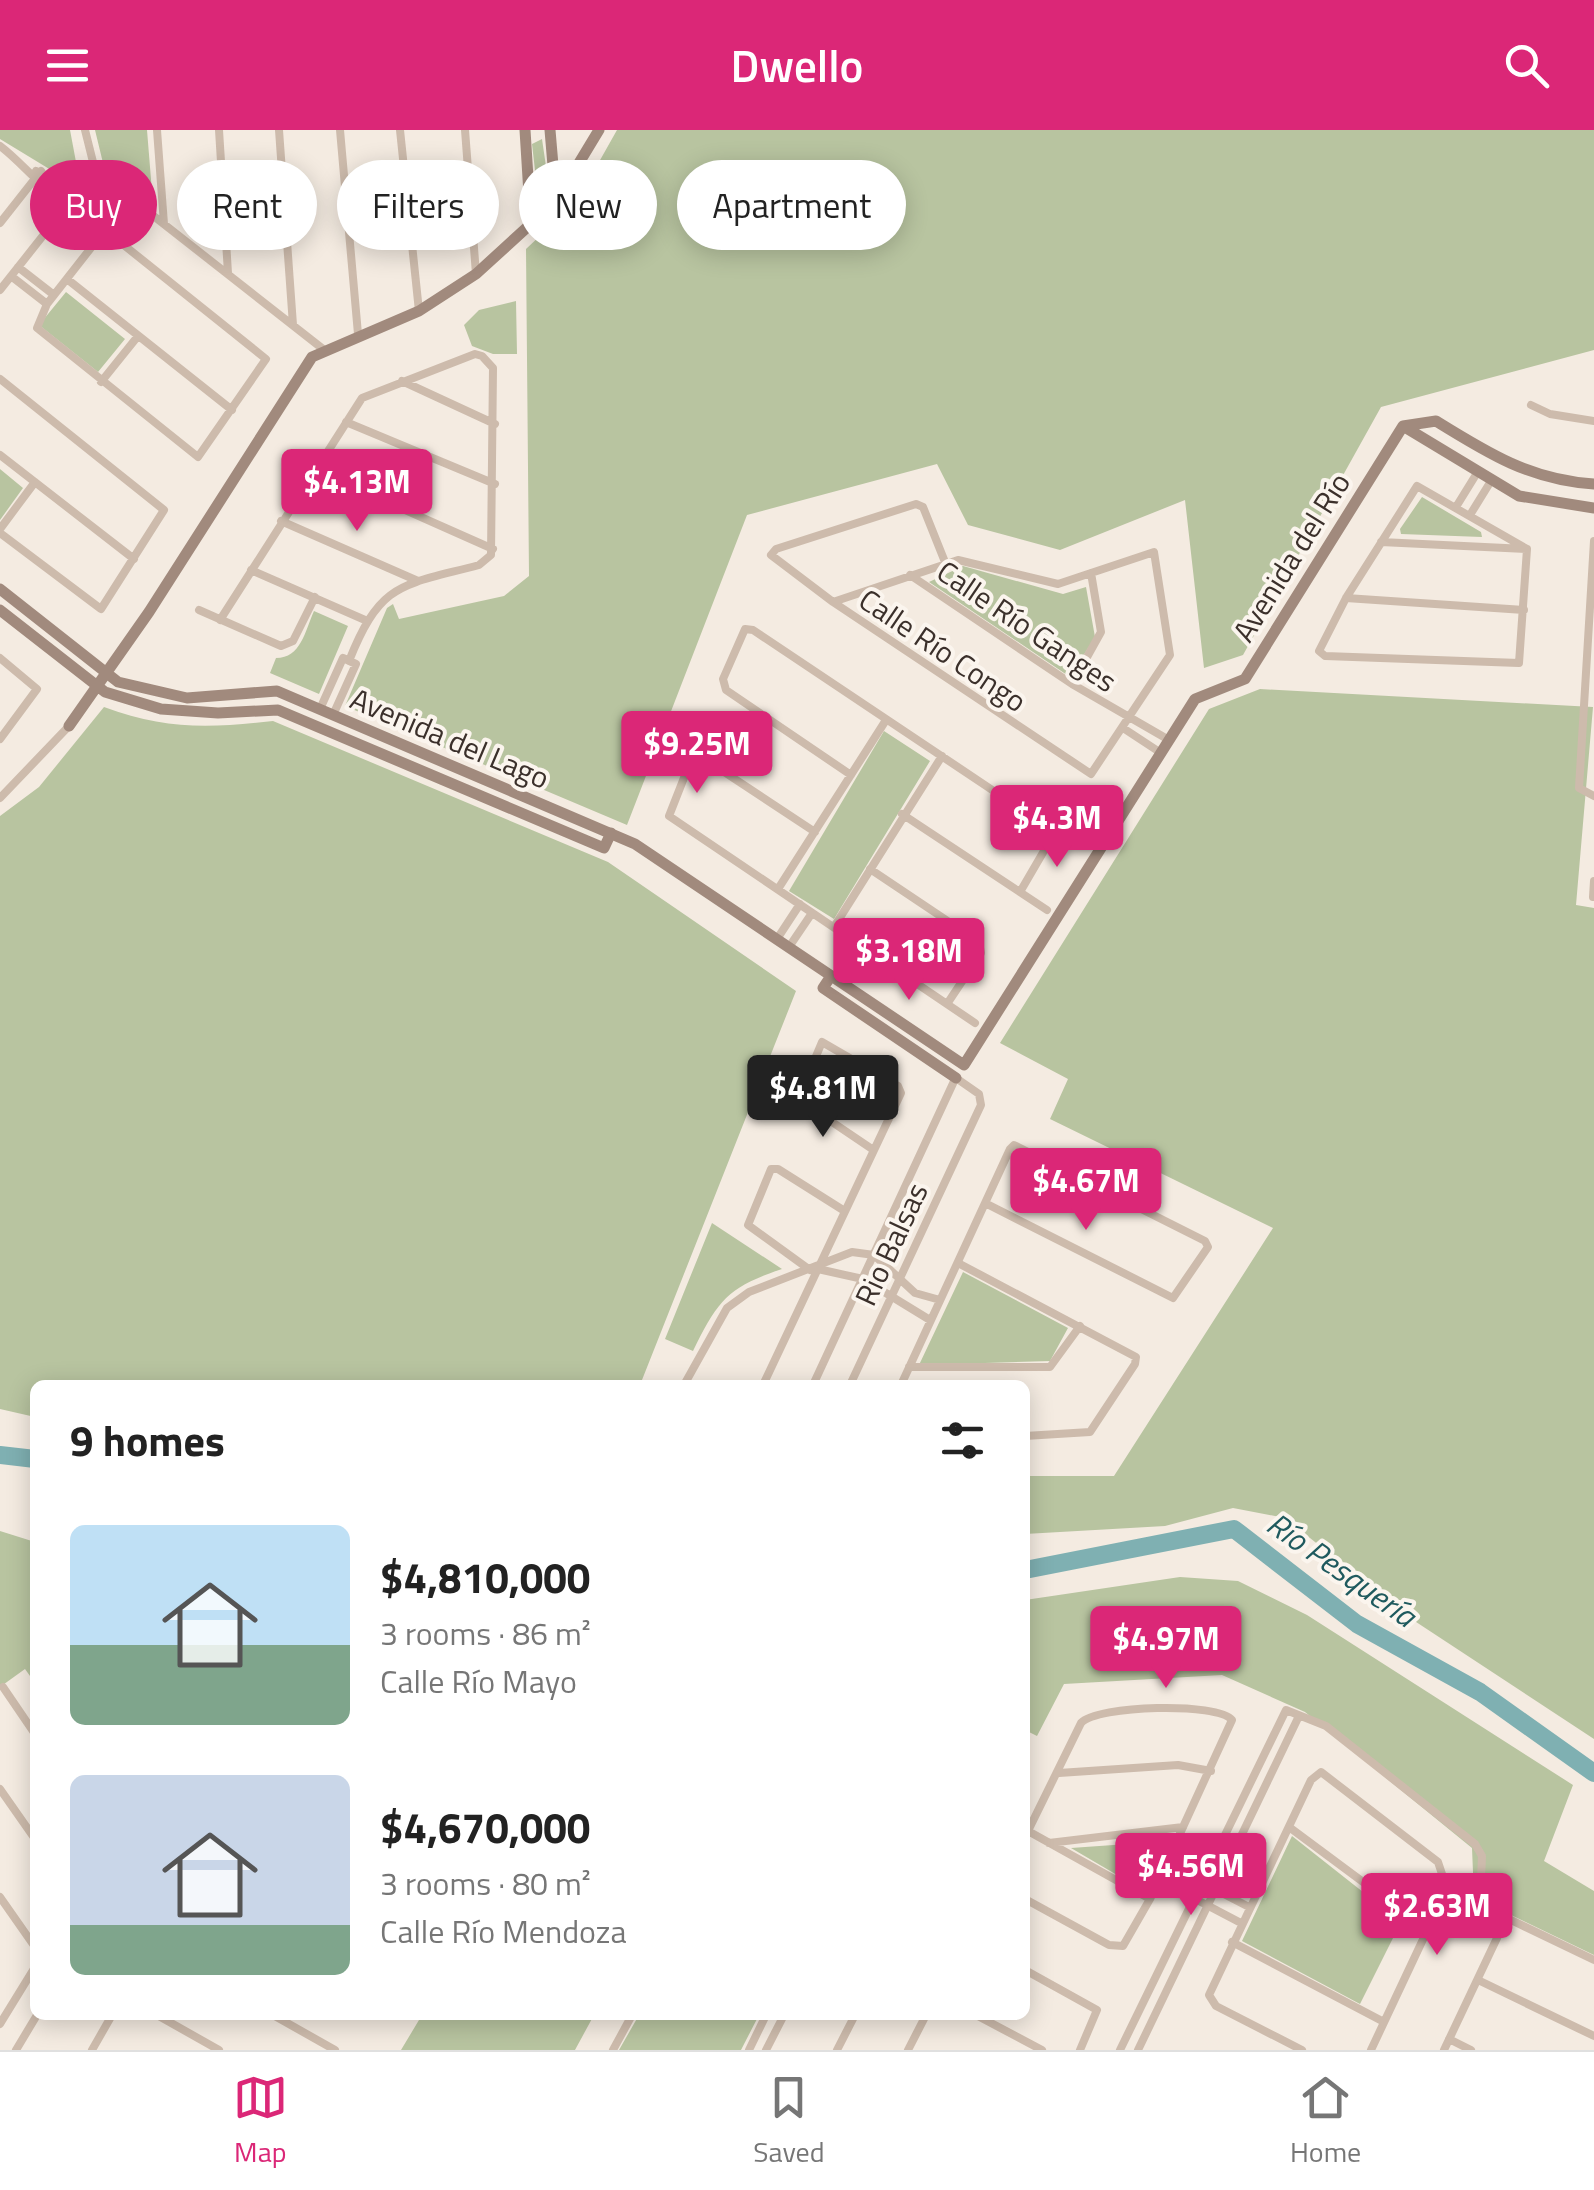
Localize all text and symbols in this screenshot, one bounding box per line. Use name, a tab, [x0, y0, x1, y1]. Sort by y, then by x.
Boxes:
text: Dwello	[731, 31, 863, 99]
icon: menu	[40, 38, 95, 93]
icon: search	[1499, 38, 1554, 93]
chip: Buy	[30, 160, 157, 250]
chip: Rent	[177, 160, 317, 250]
chip: Filters	[337, 160, 499, 250]
chip: New	[519, 160, 657, 250]
chip: Apartment	[677, 160, 906, 250]
pin: $4.13M	[276, 449, 438, 534]
text: $4.13M	[303, 457, 411, 505]
street label: Avenida del Río	[1221, 463, 1361, 651]
street label: Calle Río Ganges	[928, 549, 1126, 703]
street label: Calle Río Congo	[850, 577, 1036, 723]
street label: Avenida del Lago	[343, 675, 557, 801]
pin: $9.25M	[616, 711, 778, 796]
text: $9.25M	[643, 719, 751, 767]
pin: $4.3M	[987, 785, 1127, 870]
text: $4.3M	[1012, 793, 1102, 841]
pin: $3.18M	[828, 918, 990, 1003]
text: $3.18M	[855, 926, 963, 974]
pin: $4.81M	[742, 1055, 904, 1140]
text: $4.81M	[769, 1063, 877, 1111]
pin: $4.67M	[1005, 1148, 1167, 1233]
text: $4.67M	[1032, 1156, 1140, 1204]
street label: Rio Balsas	[842, 1175, 940, 1313]
text: 9 homes	[70, 1408, 225, 1472]
icon: filters	[935, 1413, 990, 1468]
water label: Río Pesquería	[1257, 1500, 1428, 1639]
text: $4,810,000	[380, 1545, 590, 1609]
icon: home	[150, 1565, 270, 1685]
pin: $4.97M	[1085, 1606, 1247, 1691]
text: 3 rooms · 86 m²	[380, 1609, 591, 1657]
text: $4.97M	[1112, 1614, 1220, 1662]
text: Calle Río Mayo	[380, 1657, 577, 1705]
text: $4,670,000	[380, 1795, 590, 1859]
icon: home	[150, 1815, 270, 1935]
pin: $4.56M	[1110, 1833, 1272, 1918]
text: $4.56M	[1137, 1841, 1245, 1889]
text: 3 rooms · 80 m²	[380, 1859, 591, 1907]
pin: $2.63M	[1356, 1873, 1518, 1958]
text: $2.63M	[1383, 1881, 1491, 1929]
text: Calle Río Mendoza	[380, 1907, 626, 1955]
tab: Map	[233, 2070, 288, 2173]
tab: Saved	[753, 2070, 825, 2173]
tab: Home	[1290, 2070, 1361, 2173]

